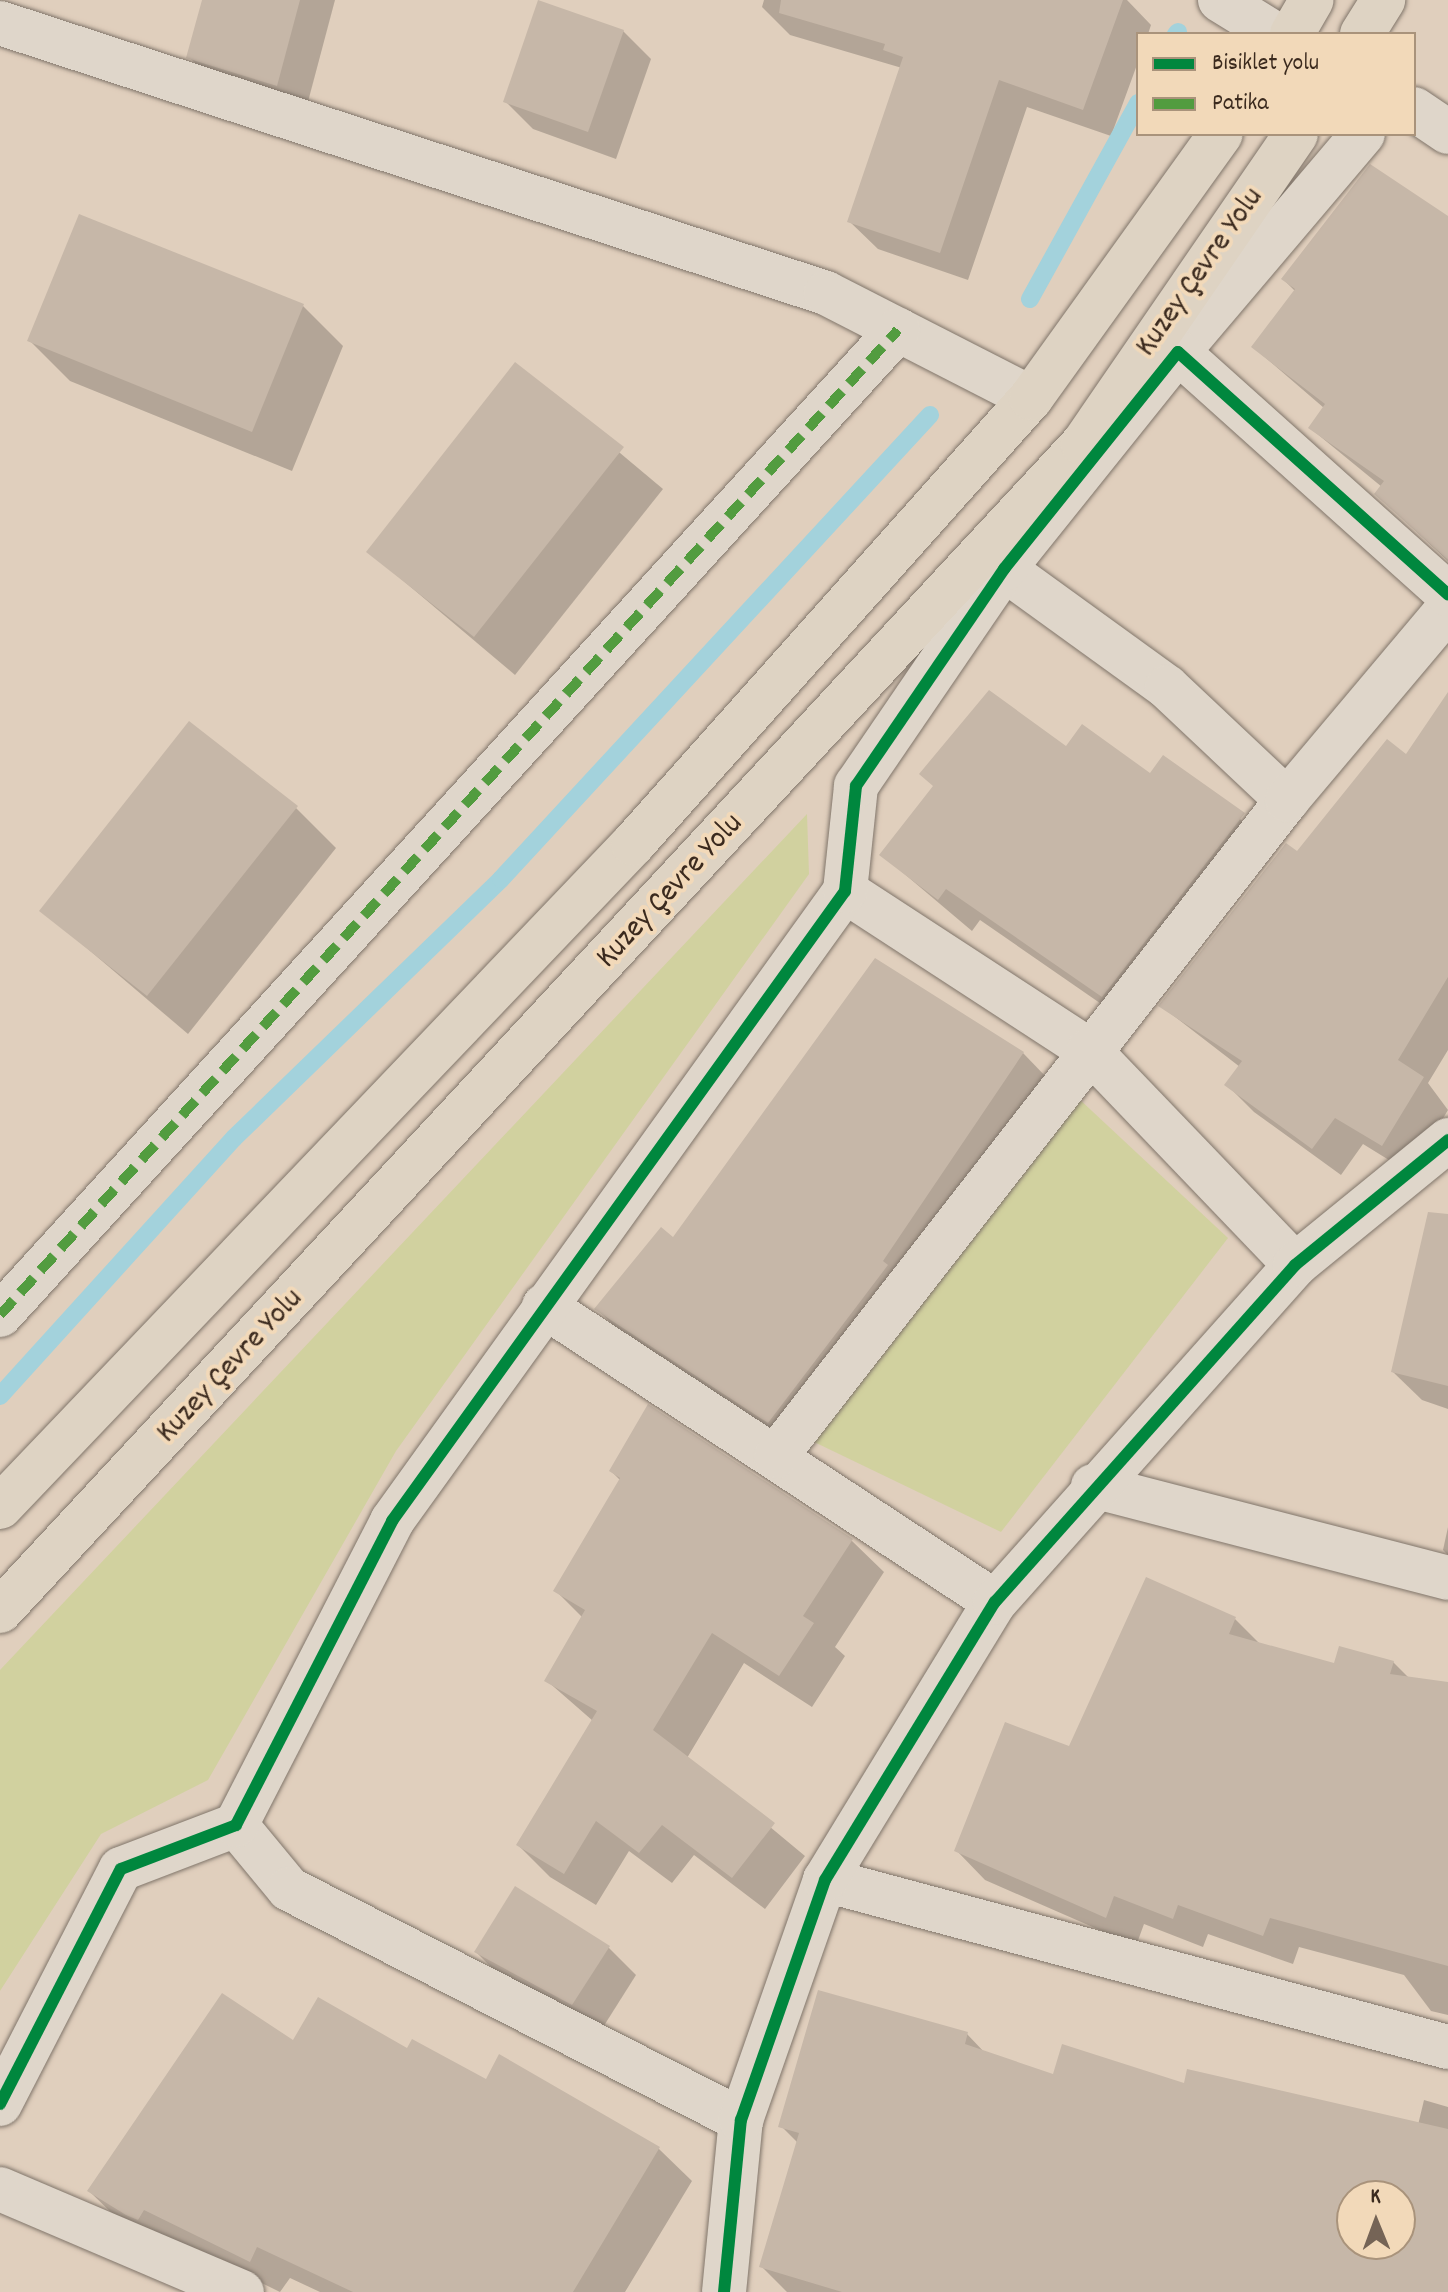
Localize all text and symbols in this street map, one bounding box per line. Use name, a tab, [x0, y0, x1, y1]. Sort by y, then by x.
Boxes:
legend	[1136, 32, 1416, 136]
text: Bisiklet yolu	[1212, 47, 1319, 81]
text: Patika	[1212, 87, 1269, 121]
street label: Kuzey Çevre Yolu	[1128, 181, 1274, 365]
street label: Kuzey Çevre Yolu	[589, 806, 753, 978]
street label: Kuzey Çevre Yolu	[149, 1281, 313, 1453]
north arrow	[1336, 2180, 1416, 2260]
text: K	[1370, 2182, 1381, 2213]

